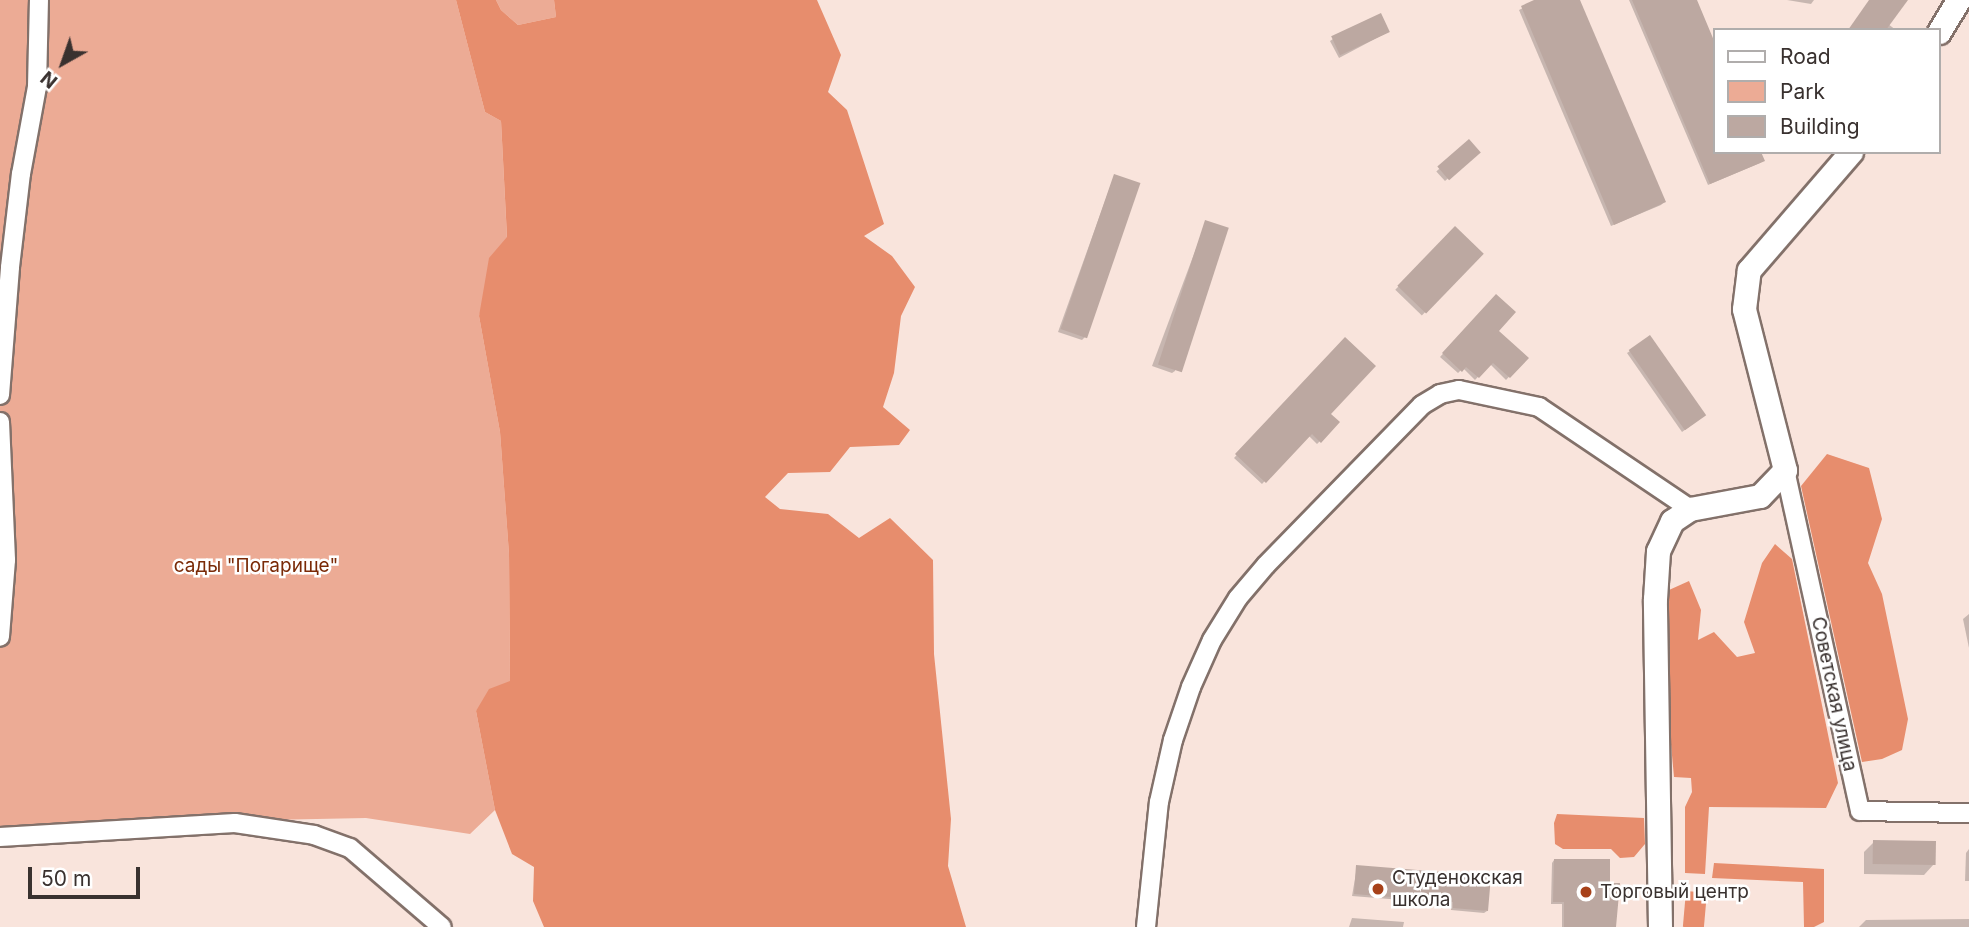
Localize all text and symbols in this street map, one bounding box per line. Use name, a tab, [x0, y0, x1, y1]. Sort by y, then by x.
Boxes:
north arrow	[28, 28, 98, 98]
legend	[1714, 28, 1941, 154]
text: Road	[1780, 44, 1831, 69]
text: N	[36, 66, 62, 93]
text: Park	[1780, 79, 1825, 104]
text: Building	[1780, 114, 1860, 139]
park label: сады "Погарище"	[174, 555, 338, 577]
street label: Советская улица	[1806, 615, 1862, 773]
scale bar	[32, 853, 144, 897]
text: 50 m	[41, 866, 91, 891]
place label: Студенокская школа	[1392, 867, 1523, 911]
marker: Студенокская школа	[1370, 881, 1386, 897]
place label: Торговый центр	[1600, 881, 1749, 903]
marker: Торговый центр	[1578, 884, 1594, 900]

